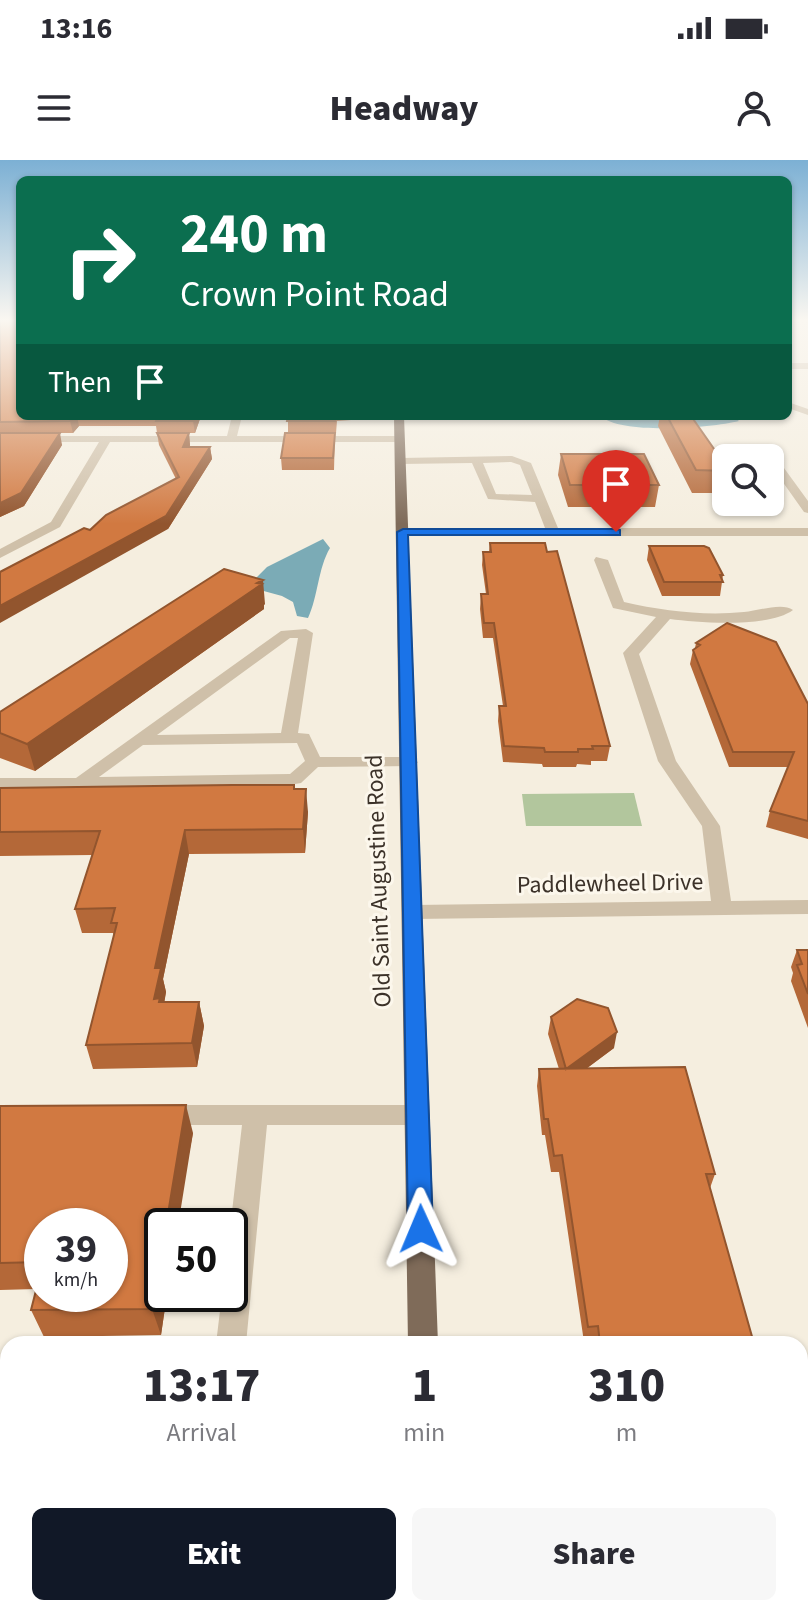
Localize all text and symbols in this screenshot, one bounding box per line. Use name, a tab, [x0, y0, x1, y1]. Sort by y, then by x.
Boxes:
text: 13:16	[40, 7, 112, 50]
text: Headway	[330, 83, 479, 134]
icon: menu	[32, 86, 76, 130]
icon: person	[732, 86, 776, 130]
text: 240 m	[180, 195, 328, 274]
icon: right	[48, 208, 152, 312]
text: Crown Point Road	[180, 269, 449, 320]
icon: arrive	[128, 360, 172, 404]
text: Then	[48, 361, 112, 404]
map controls	[712, 444, 784, 516]
button: search	[712, 444, 784, 516]
pin	[582, 450, 650, 532]
icon: arrive	[594, 462, 638, 506]
street label: Old Saint Augustine Road	[357, 754, 400, 1008]
street label: Paddlewheel Drive	[516, 864, 704, 903]
position arrow	[379, 1187, 463, 1271]
speed limit sign: 50	[144, 1208, 248, 1312]
text: 39	[55, 1221, 97, 1278]
text: km/h	[54, 1266, 98, 1294]
text: 13:17	[143, 1352, 260, 1420]
text: 1	[411, 1352, 437, 1420]
text: 310	[588, 1352, 665, 1420]
text: Arrival	[167, 1414, 237, 1451]
text: min	[403, 1414, 445, 1451]
text: m	[616, 1414, 637, 1451]
button: Exit	[32, 1508, 396, 1600]
button: Share	[412, 1508, 776, 1600]

